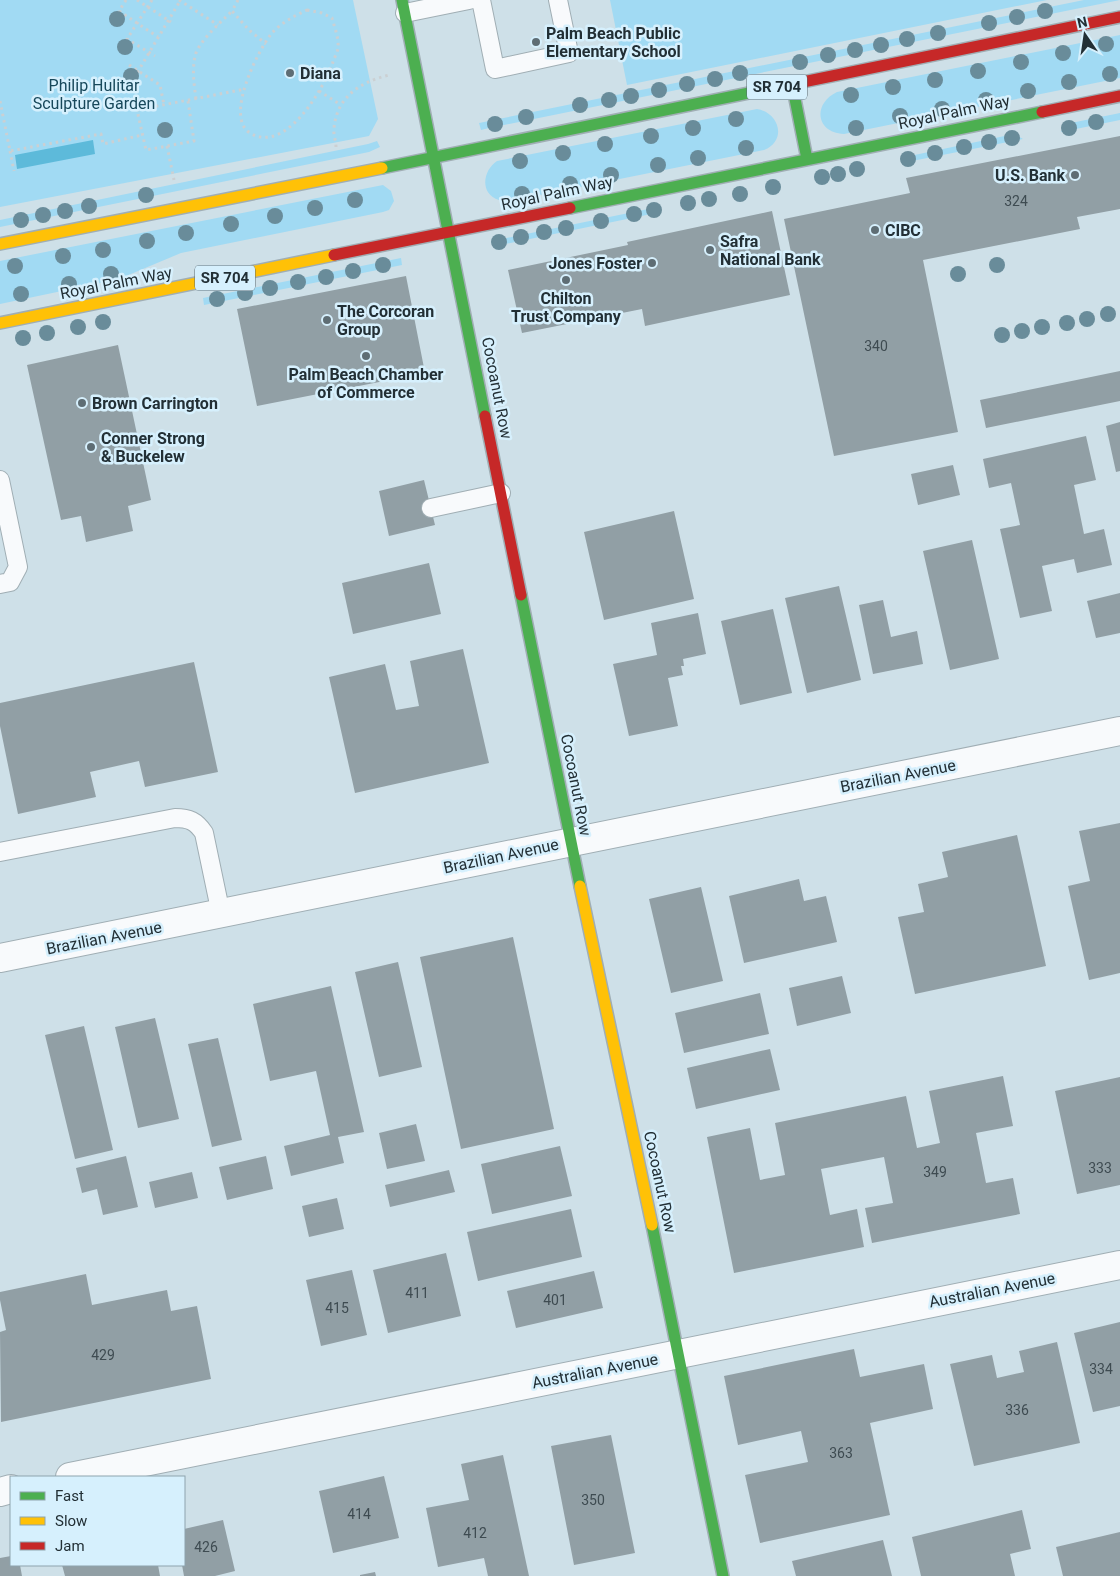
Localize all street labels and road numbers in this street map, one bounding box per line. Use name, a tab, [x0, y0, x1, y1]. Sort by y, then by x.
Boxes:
road number: SR 704	[747, 74, 807, 100]
street label: Royal Palm Way	[896, 91, 1012, 133]
street label: Royal Palm Way	[499, 172, 615, 214]
street label: Royal Palm Way	[58, 263, 174, 303]
road number: SR 704	[195, 266, 255, 290]
street label: Cocoanut Row	[478, 335, 516, 441]
street label: Cocoanut Row	[557, 732, 595, 838]
street label: Brazilian Avenue	[839, 755, 957, 797]
street label: Brazilian Avenue	[442, 835, 560, 877]
street label: Brazilian Avenue	[45, 917, 163, 959]
street label: Cocoanut Row	[640, 1129, 680, 1235]
street label: Australian Avenue	[927, 1268, 1057, 1312]
street label: Australian Avenue	[530, 1349, 660, 1393]

